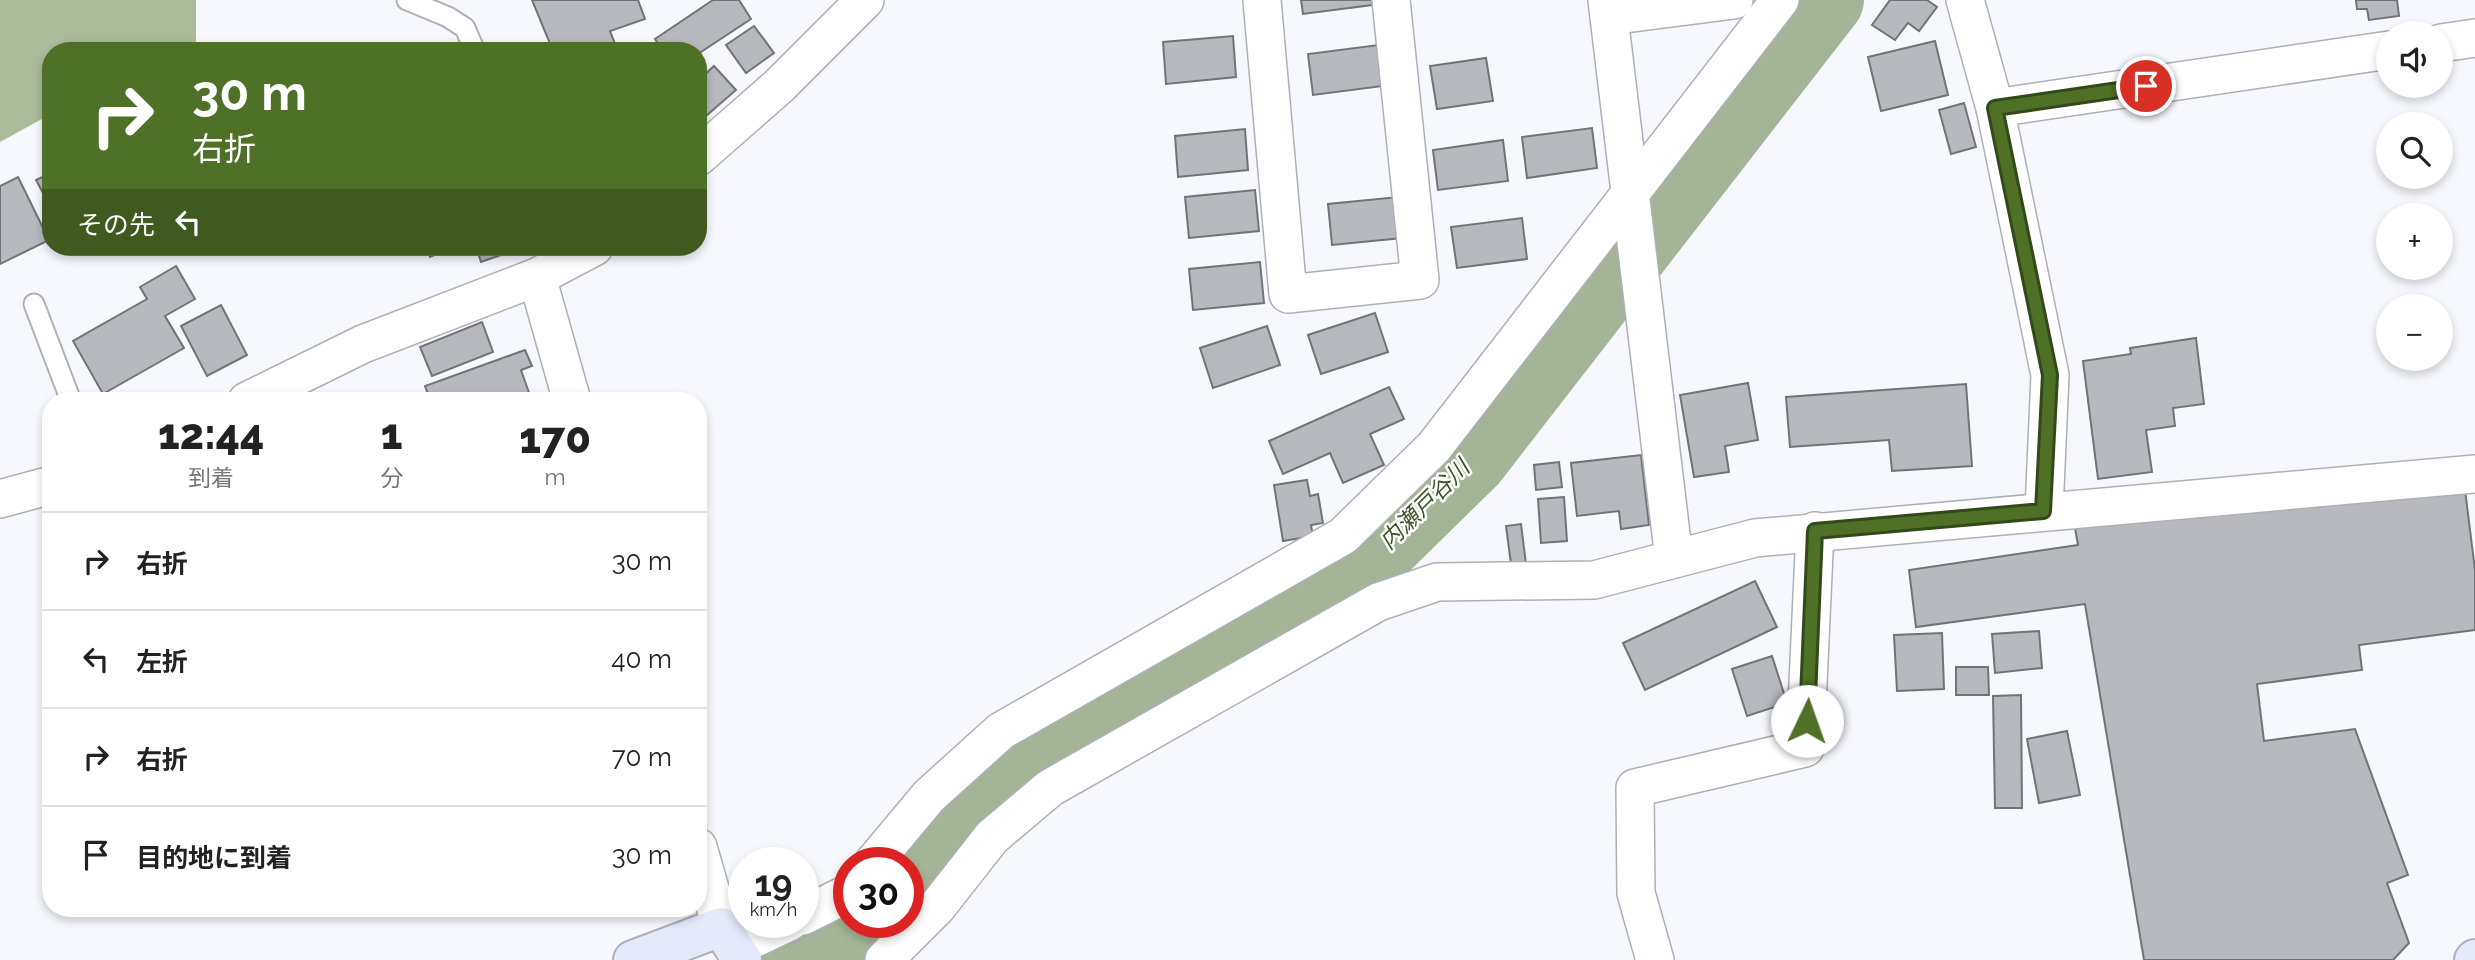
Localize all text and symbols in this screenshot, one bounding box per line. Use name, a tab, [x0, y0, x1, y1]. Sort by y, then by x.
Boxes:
map controls	[2376, 21, 2453, 371]
button: sound	[2376, 21, 2453, 98]
pin	[2116, 56, 2176, 116]
text: 30 m	[192, 64, 307, 121]
icon: arrive	[2127, 67, 2165, 105]
icon: right	[77, 70, 168, 161]
button: search	[2376, 112, 2453, 189]
text: 右折	[192, 130, 256, 167]
icon: left	[169, 203, 207, 241]
button: +	[2376, 203, 2453, 280]
text: その先	[77, 210, 155, 240]
button: −	[2376, 294, 2453, 371]
text: 12:44	[158, 410, 264, 459]
text: 1	[381, 410, 403, 459]
text: 170	[519, 414, 591, 463]
water label: 内瀬戸谷川	[1374, 452, 1476, 554]
text: m	[545, 463, 566, 490]
text: 到着	[188, 464, 234, 491]
text: 分	[380, 464, 403, 491]
icon: right	[77, 542, 115, 580]
text: 30 m	[612, 546, 672, 576]
text: 右折	[136, 549, 188, 579]
icon: left	[77, 640, 115, 678]
text: 40 m	[611, 644, 672, 674]
text: 左折	[136, 647, 188, 677]
position arrow	[1770, 684, 1844, 758]
icon: right	[77, 738, 115, 776]
text: 70 m	[612, 742, 672, 772]
text: 右折	[136, 745, 188, 775]
icon: arrive	[77, 836, 115, 874]
text: 30 m	[612, 840, 672, 870]
text: 目的地に到着	[136, 843, 292, 873]
speed limit sign: 30	[833, 847, 924, 938]
text: 19	[755, 863, 792, 904]
text: km/h	[750, 899, 797, 920]

